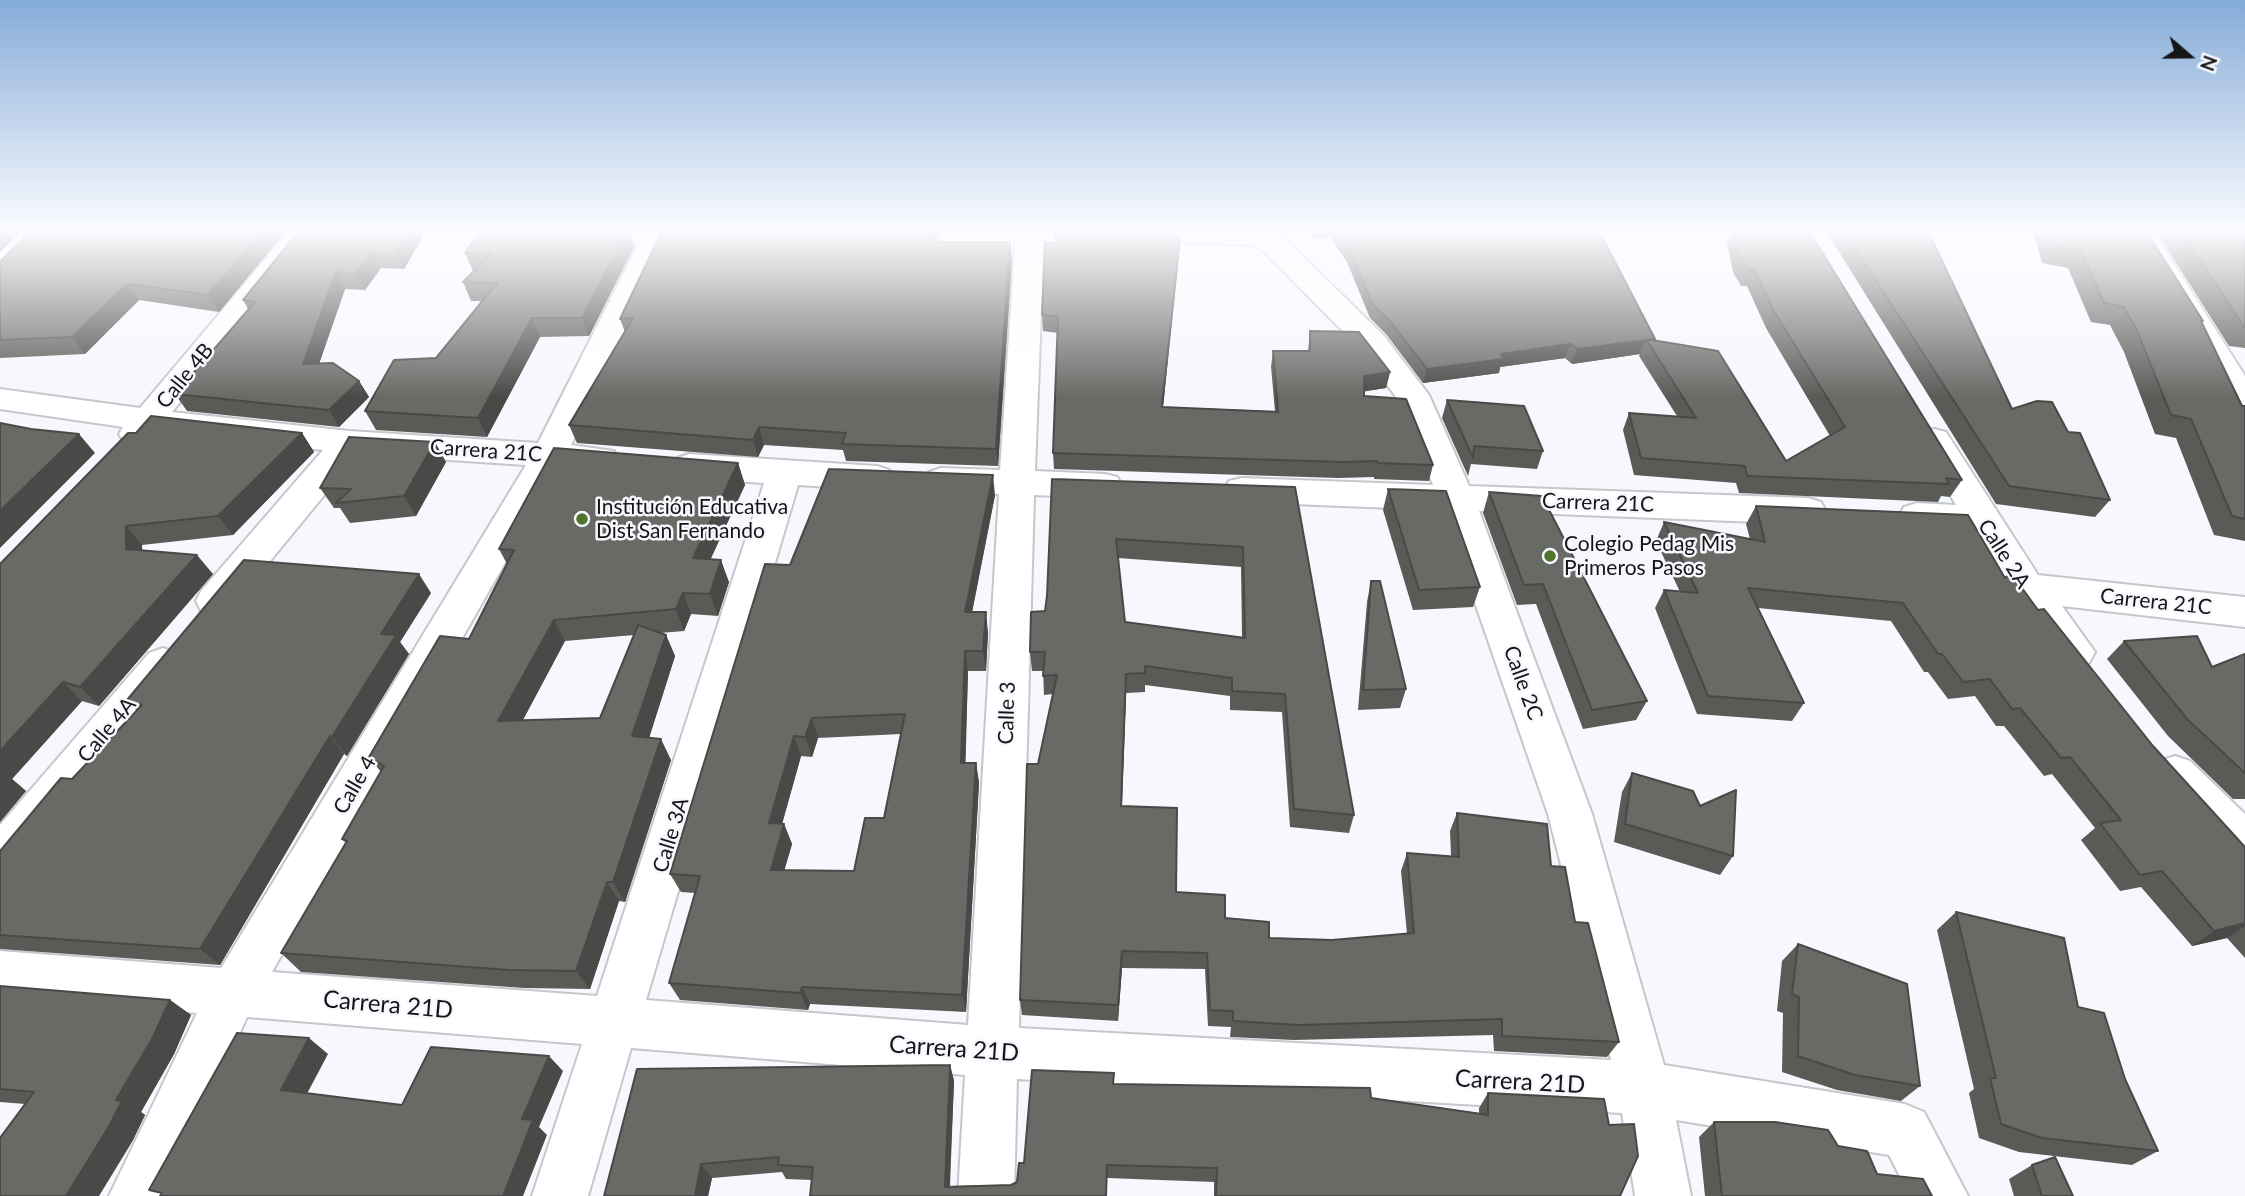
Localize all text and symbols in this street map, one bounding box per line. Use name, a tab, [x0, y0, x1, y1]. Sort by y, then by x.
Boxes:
north arrow	[2154, 21, 2224, 91]
text: N	[2196, 53, 2223, 74]
street label: Calle 4B	[151, 338, 219, 414]
street label: Carrera 21C	[429, 435, 543, 467]
street label: Carrera 21C	[1542, 488, 1654, 518]
place label: Institución Educativa Dist San Fernando	[596, 494, 788, 544]
marker: Institución Educativa Dist San Fernando	[574, 511, 590, 527]
street label: Calle 2A	[1972, 515, 2036, 593]
place label: Colegio Pedag Mis Primeros Pasos	[1564, 531, 1734, 581]
marker: Colegio Pedag Mis Primeros Pasos	[1542, 548, 1558, 564]
street label: Carrera 21C	[2099, 584, 2213, 620]
street label: Calle 2C	[1498, 642, 1548, 724]
street label: Calle 3	[993, 681, 1021, 745]
street label: Calle 4A	[73, 692, 141, 768]
street label: Calle 4	[328, 751, 382, 819]
street label: Calle 3A	[648, 794, 694, 876]
street label: Carrera 21D	[322, 985, 454, 1025]
street label: Carrera 21D	[888, 1030, 1020, 1068]
street label: Carrera 21D	[1454, 1064, 1586, 1100]

